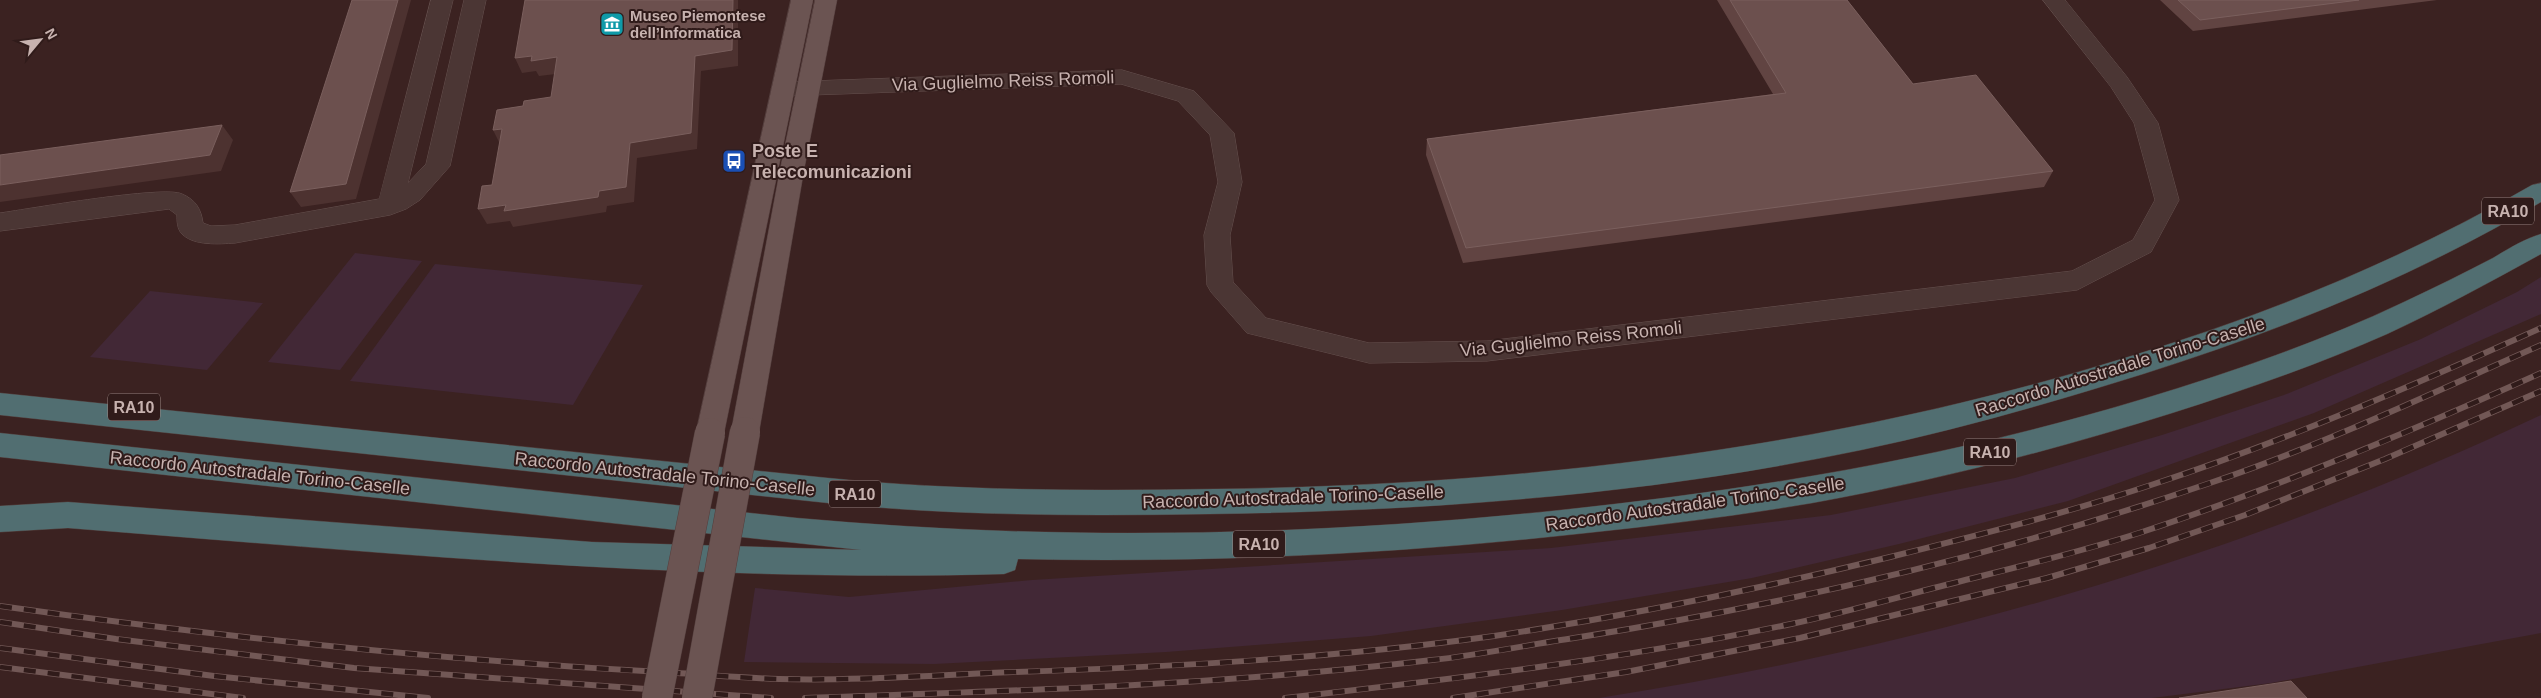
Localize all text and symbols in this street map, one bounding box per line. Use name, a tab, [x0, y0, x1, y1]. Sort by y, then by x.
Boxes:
place label: Museo Piemontese dell’Informatica	[630, 7, 766, 41]
museum icon: Museo Piemontese dell’Informatica	[599, 11, 625, 37]
north arrow	[15, 15, 65, 65]
text: N	[42, 25, 61, 42]
street label: Via Guglielmo Reiss Romoli	[891, 67, 1115, 95]
place label: Poste E Telecomunicazioni	[752, 141, 912, 182]
bus stop icon: Poste E Telecomunicazioni	[721, 148, 747, 174]
road number: RA10	[2482, 198, 2534, 225]
street label: Raccordo Autostradale Torino-Caselle	[1973, 313, 2267, 421]
street label: Via Guglielmo Reiss Romoli	[1459, 317, 1683, 361]
road number: RA10	[108, 394, 160, 421]
road number: RA10	[1964, 438, 2016, 466]
street label: Raccordo Autostradale Torino-Caselle	[109, 447, 411, 499]
street label: Raccordo Autostradale Torino-Caselle	[514, 448, 816, 500]
street label: Raccordo Autostradale Torino-Caselle	[1544, 473, 1846, 535]
road number: RA10	[829, 480, 881, 508]
street label: Raccordo Autostradale Torino-Caselle	[1142, 482, 1444, 512]
road number: RA10	[1233, 530, 1285, 558]

